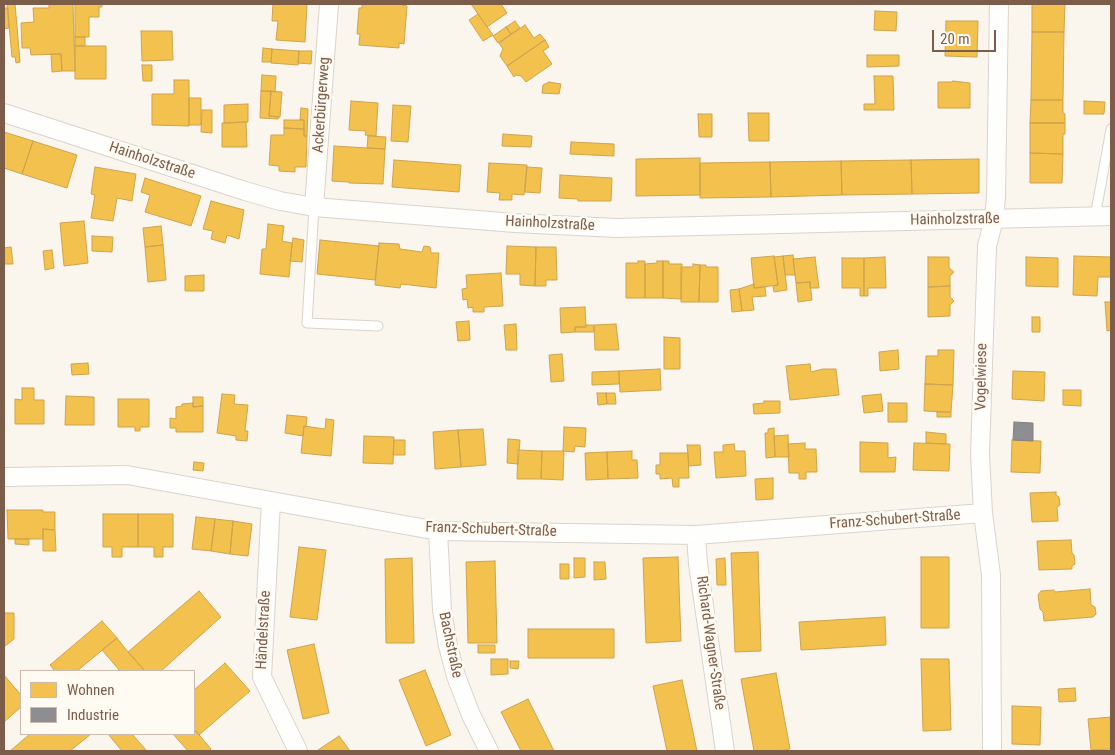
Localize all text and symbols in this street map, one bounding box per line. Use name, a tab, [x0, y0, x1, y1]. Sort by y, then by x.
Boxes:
scale bar	[935, 20, 999, 52]
text: 20 m	[940, 30, 970, 48]
street label: Ackerbürgerweg	[310, 56, 334, 154]
street label: Hainholzstraße	[107, 139, 197, 183]
street label: Hainholzstraße	[910, 210, 1000, 230]
street label: Hainholzstraße	[505, 213, 595, 235]
street label: Vogelwiese	[972, 343, 992, 411]
street label: Franz-Schubert-Straße	[829, 506, 961, 534]
street label: Franz-Schubert-Straße	[425, 519, 557, 541]
street label: Richard-Wagner-Straße	[692, 575, 728, 711]
street label: Händelstraße	[253, 590, 275, 670]
street label: Bachstraße	[434, 610, 466, 680]
legend	[20, 670, 195, 735]
text: Wohnen	[67, 681, 115, 699]
text: Industrie	[67, 706, 119, 724]

